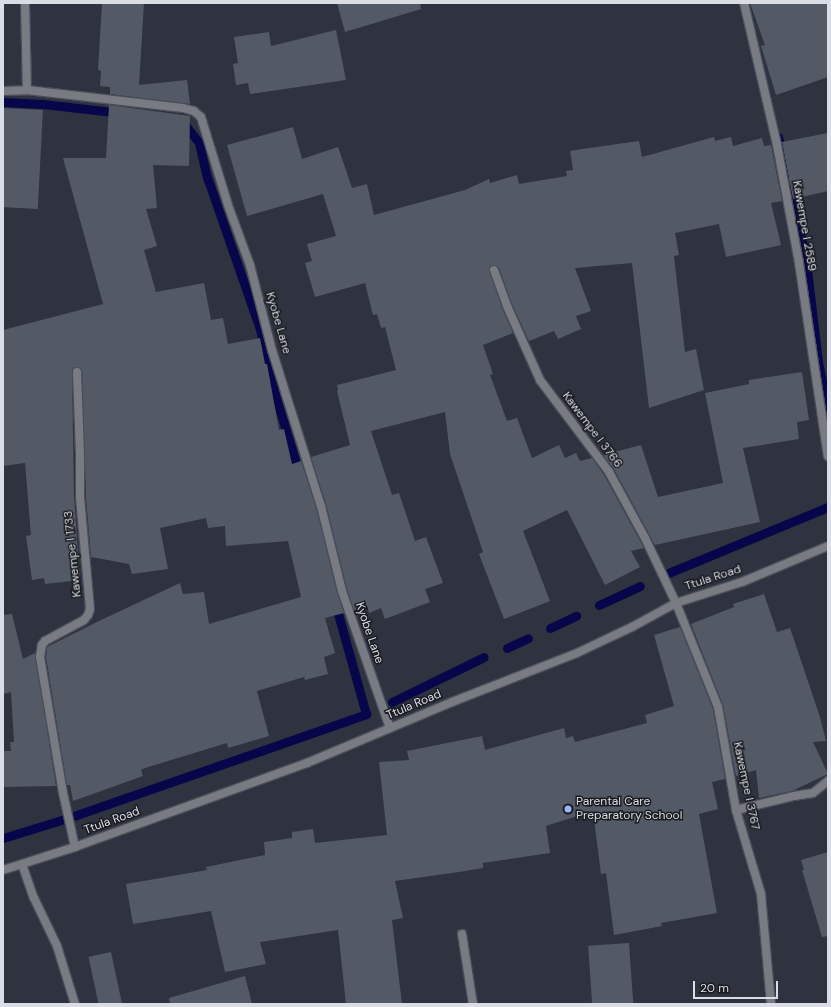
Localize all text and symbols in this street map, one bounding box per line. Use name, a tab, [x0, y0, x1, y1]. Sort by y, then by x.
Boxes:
street label: Kawempe I 2589	[789, 180, 819, 272]
street label: Kyobe Lane	[262, 290, 294, 356]
street label: Kawempe I 3766	[559, 389, 625, 471]
street label: Kawempe I 1733	[61, 510, 85, 598]
street label: Ttula Road	[683, 562, 743, 594]
street label: Kyobe Lane	[352, 601, 386, 665]
street label: Ttula Road	[384, 687, 444, 723]
street label: Kawempe I 3767	[730, 741, 762, 831]
place label: Parental Care Preparatory School	[576, 795, 682, 823]
street label: Ttula Road	[82, 804, 142, 838]
marker: Parental Care Preparatory School	[563, 804, 573, 814]
scale bar	[695, 973, 780, 999]
text: 20 m	[700, 980, 729, 996]

